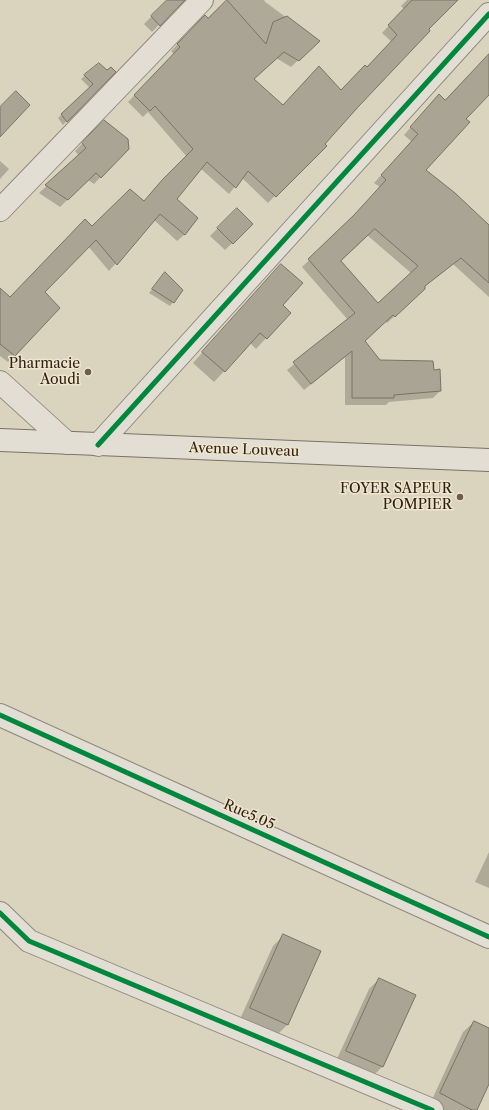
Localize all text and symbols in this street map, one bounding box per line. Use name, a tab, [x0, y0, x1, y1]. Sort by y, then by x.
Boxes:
place label: Pharmacie Aoudi	[9, 356, 80, 388]
marker: Pharmacie Aoudi	[83, 367, 93, 377]
street label: Avenue Louveau	[188, 440, 300, 460]
place label: FOYER SAPEUR POMPIER	[340, 481, 452, 514]
marker: FOYER SAPEUR POMPIER	[455, 492, 465, 502]
street label: Rue5.05	[221, 796, 277, 834]

